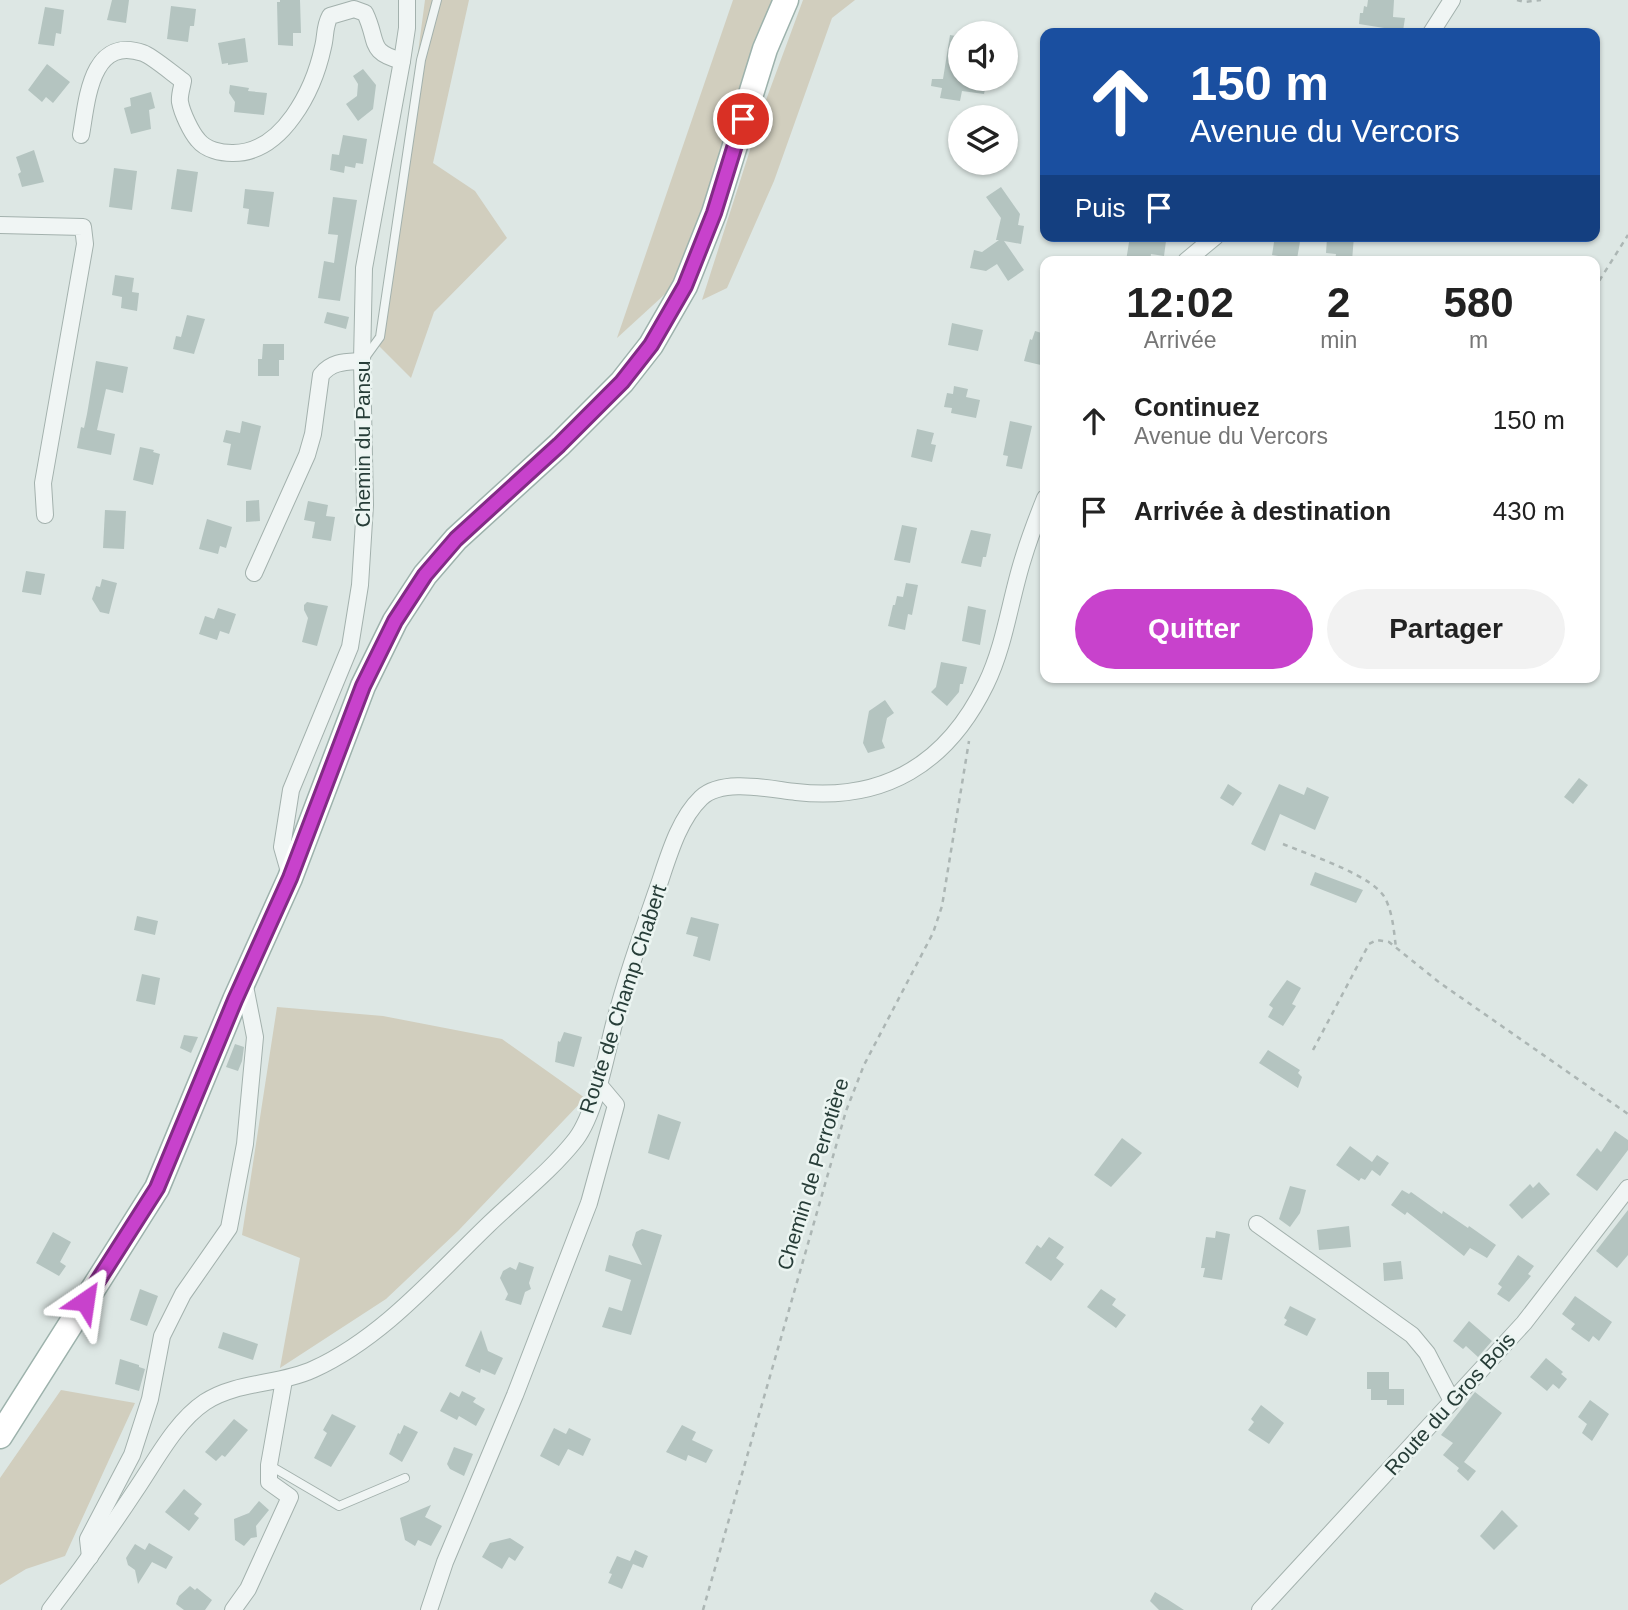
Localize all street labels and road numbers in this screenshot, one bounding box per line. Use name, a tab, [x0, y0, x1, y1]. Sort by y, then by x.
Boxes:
street label: Chemin du Pansu	[351, 361, 374, 527]
street label: Route de Champ Chabert	[575, 881, 670, 1116]
street label: Chemin de Perrotière	[772, 1075, 853, 1273]
street label: Route du Gros Bois	[1380, 1328, 1519, 1479]

